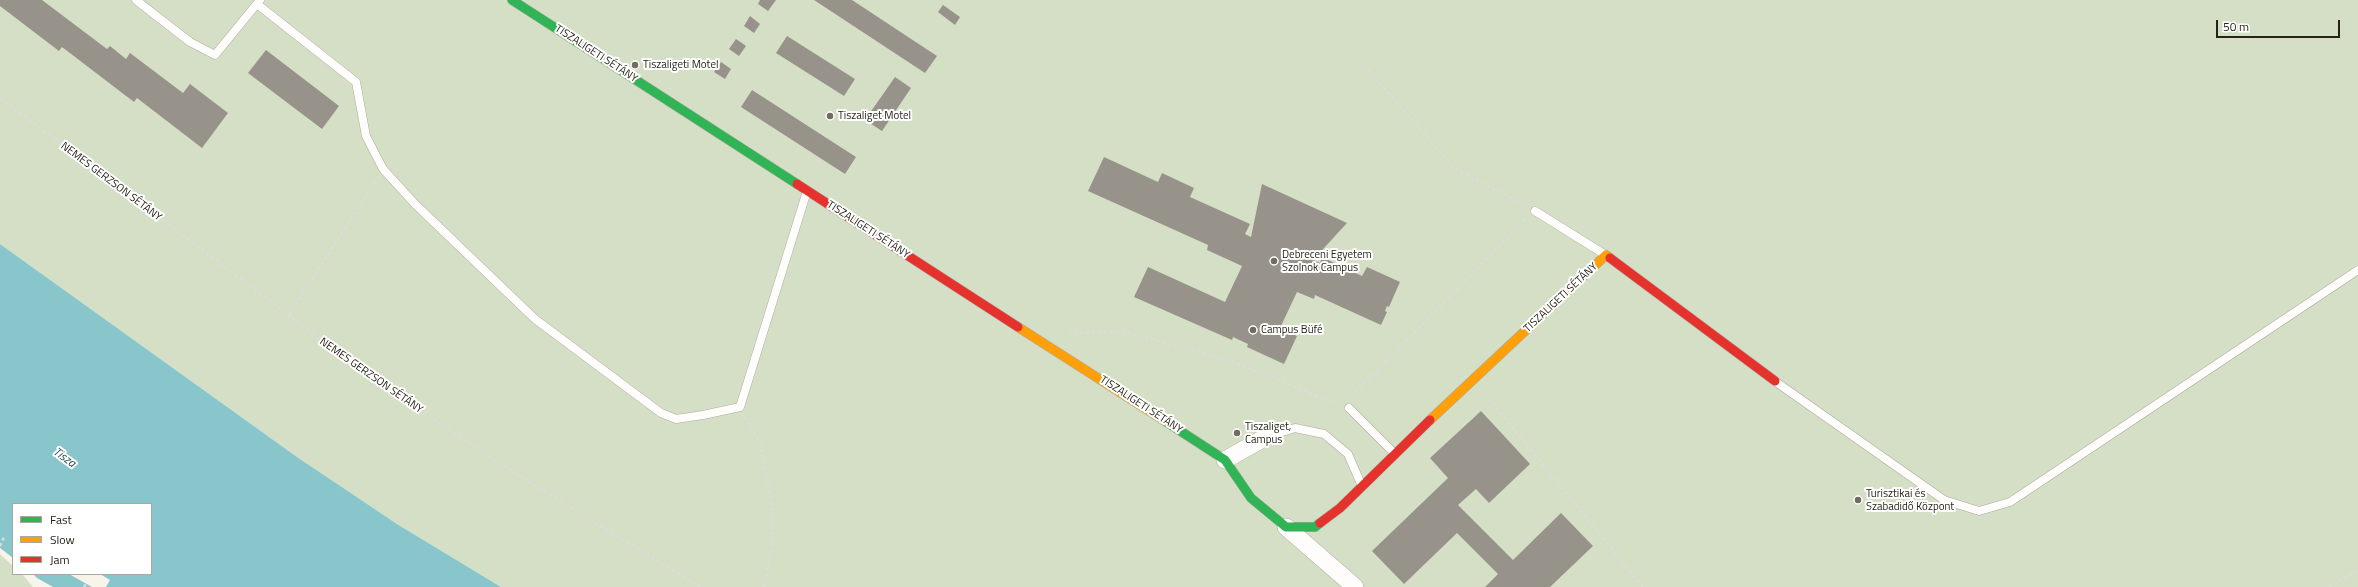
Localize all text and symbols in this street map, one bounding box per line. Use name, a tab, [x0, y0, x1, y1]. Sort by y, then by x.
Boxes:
scale bar	[2218, 12, 2342, 38]
text: 50 m	[2223, 17, 2249, 36]
street label: TISZALIGETI SÉTÁNY	[552, 22, 640, 86]
place label: Tiszaligeti Motel	[643, 58, 719, 72]
marker: Tiszaligeti Motel	[630, 60, 640, 70]
place label: Tiszaliget Motel	[838, 109, 911, 123]
marker: Tiszaliget Motel	[825, 111, 835, 121]
street label: NEMES GERZSON SÉTÁNY	[58, 140, 164, 224]
street label: TISZALIGETI SÉTÁNY	[824, 198, 912, 262]
place label: Debreceni Egyetem Szolnok Campus	[1282, 248, 1372, 274]
marker: Debreceni Egyetem Szolnok Campus	[1269, 256, 1279, 266]
street label: TISZALIGETI SÉTÁNY	[1521, 260, 1601, 336]
place label: Campus Büfé	[1261, 323, 1323, 337]
marker: Campus Büfé	[1248, 325, 1258, 335]
street label: NEMES GERZSON SÉTÁNY	[317, 335, 425, 417]
street label: TISZALIGETI SÉTÁNY	[1097, 373, 1185, 437]
place label: Tiszaliget, Campus	[1245, 420, 1291, 446]
marker: Tiszaliget, Campus	[1232, 428, 1242, 438]
water label: Tisza	[50, 445, 78, 471]
place label: Turisztikai és Szabadidő Központ	[1866, 487, 1954, 513]
marker: Turisztikai és Szabadidő Központ	[1853, 495, 1863, 505]
legend	[12, 503, 152, 575]
text: Fast	[50, 510, 72, 529]
text: Slow	[50, 530, 75, 549]
text: Jam	[50, 550, 70, 569]

